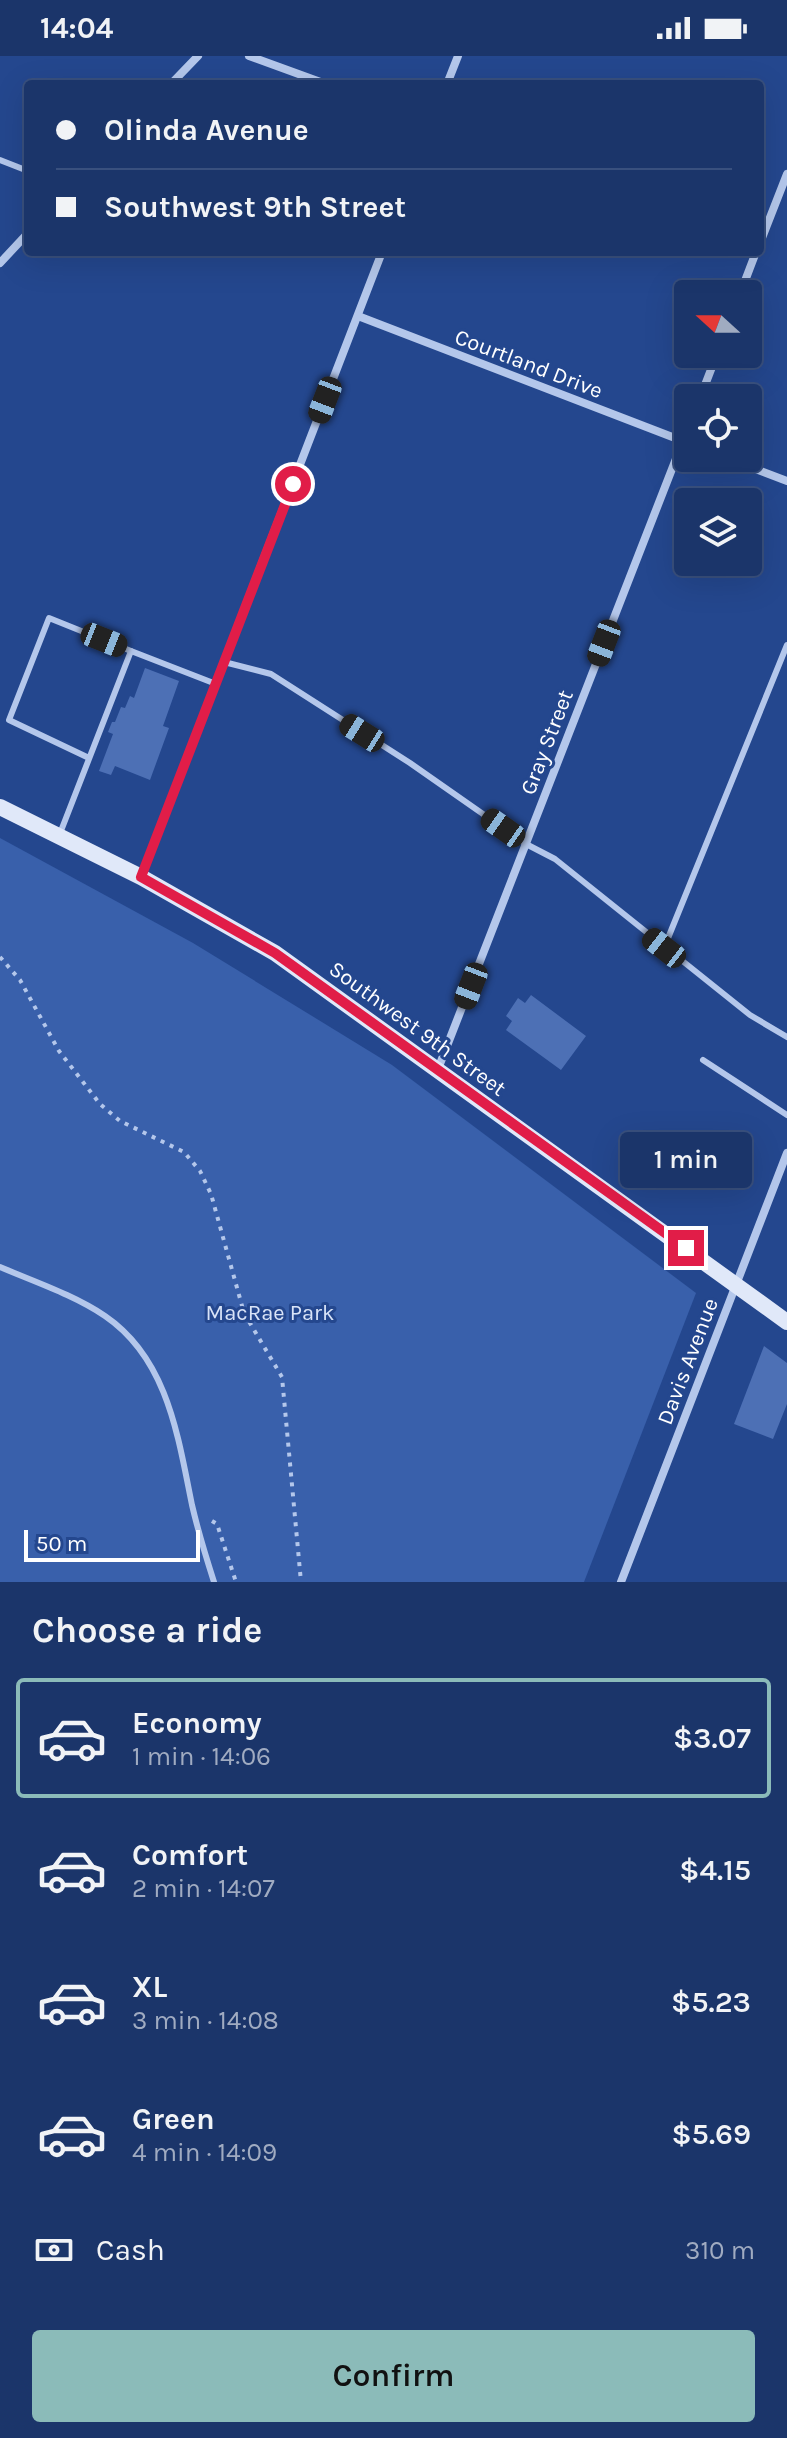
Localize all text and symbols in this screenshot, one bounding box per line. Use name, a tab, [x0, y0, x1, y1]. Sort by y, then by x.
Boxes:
text: 14:04	[40, 10, 113, 46]
text: Olinda Avenue	[104, 112, 309, 148]
text: Southwest 9th Street	[104, 189, 406, 225]
north arrow	[674, 280, 762, 368]
map controls	[674, 280, 762, 576]
street label: Courtland Drive	[451, 324, 606, 404]
car	[305, 373, 345, 427]
button: locate	[674, 384, 762, 472]
route start	[275, 466, 311, 502]
button: layers	[674, 488, 762, 576]
car	[584, 616, 624, 670]
car	[77, 620, 131, 660]
street label: Gray Street	[515, 686, 579, 798]
car	[335, 710, 389, 756]
car	[476, 804, 530, 852]
car	[638, 924, 690, 972]
street label: Southwest 9th Street	[324, 956, 511, 1102]
car	[451, 959, 491, 1013]
callout: 1 min	[620, 1132, 752, 1188]
text: 1 min	[654, 1144, 718, 1175]
route end	[668, 1230, 704, 1266]
street label: Davis Avenue	[652, 1294, 724, 1428]
park label: MacRae Park	[206, 1300, 334, 1326]
scale bar	[24, 1526, 200, 1562]
text: 50 m	[36, 1531, 87, 1557]
text: Choose a ride	[32, 1609, 262, 1651]
icon: car	[36, 1702, 108, 1774]
text: Economy	[132, 1705, 262, 1741]
text: $3.07	[673, 1720, 751, 1756]
text: 1 min · 14:06	[132, 1741, 271, 1772]
icon: car	[36, 1834, 108, 1906]
text: Comfort	[132, 1837, 248, 1873]
text: $4.15	[679, 1852, 751, 1888]
text: 2 min · 14:07	[132, 1873, 275, 1904]
icon: car	[36, 1966, 108, 2038]
text: XL	[132, 1969, 167, 2005]
text: $5.23	[671, 1984, 751, 2020]
text: 3 min · 14:08	[132, 2005, 279, 2036]
icon: car	[36, 2098, 108, 2170]
text: Green	[132, 2101, 215, 2137]
text: $5.69	[671, 2116, 751, 2152]
text: 4 min · 14:09	[132, 2137, 277, 2168]
icon: cash	[32, 2228, 76, 2272]
text: Cash	[96, 2232, 165, 2268]
text: 310 m	[685, 2235, 755, 2266]
button: Confirm	[32, 2330, 755, 2422]

